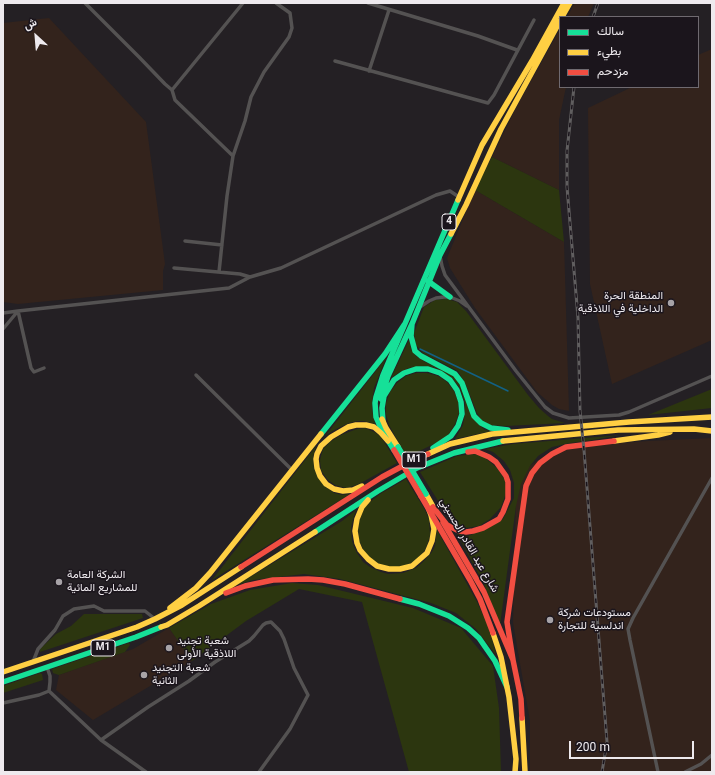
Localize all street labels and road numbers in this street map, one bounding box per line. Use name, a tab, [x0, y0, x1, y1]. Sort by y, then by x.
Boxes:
road number: 4	[442, 214, 456, 230]
road number: M1	[402, 452, 426, 468]
street label: شارع عبد القادر الحسيني	[436, 496, 500, 596]
road number: M1	[91, 640, 115, 656]

